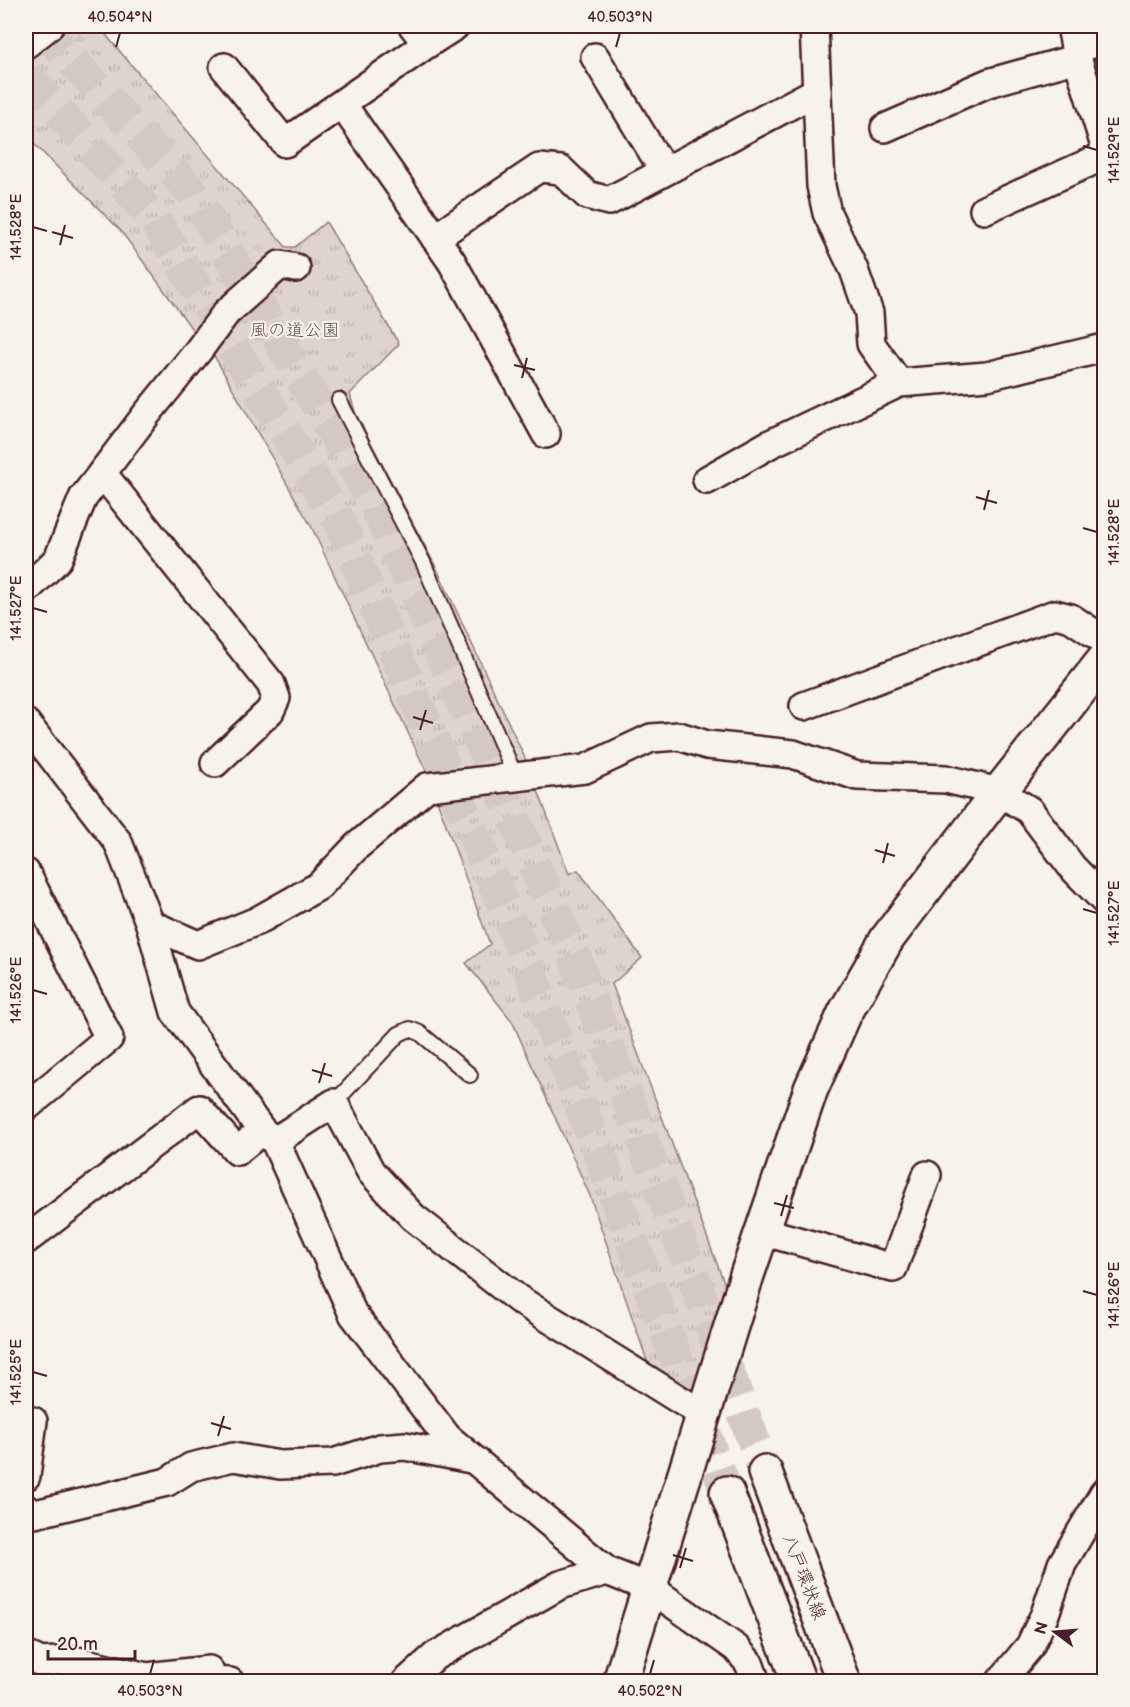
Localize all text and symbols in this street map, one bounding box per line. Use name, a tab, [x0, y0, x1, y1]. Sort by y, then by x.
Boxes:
text: 40.504°N	[87, 8, 153, 27]
text: 40.503°N	[587, 8, 653, 27]
text: 141.529°E	[1105, 117, 1124, 183]
text: 141.528°E	[7, 194, 26, 260]
park label: 風の道公園	[250, 320, 340, 341]
text: 141.528°E	[1105, 499, 1124, 565]
text: 141.527°E	[7, 575, 26, 641]
text: 141.527°E	[1105, 880, 1124, 946]
text: 141.526°E	[7, 956, 26, 1023]
text: 141.526°E	[1105, 1261, 1124, 1328]
text: 141.525°E	[7, 1339, 26, 1405]
street label: 八戸環状線	[778, 1531, 830, 1623]
north arrow	[1025, 1602, 1085, 1662]
text: N	[1031, 1620, 1053, 1637]
scale bar	[48, 1623, 135, 1661]
text: 20 m	[57, 1634, 98, 1655]
text: 40.503°N	[117, 1682, 183, 1701]
text: 40.502°N	[618, 1682, 682, 1701]

